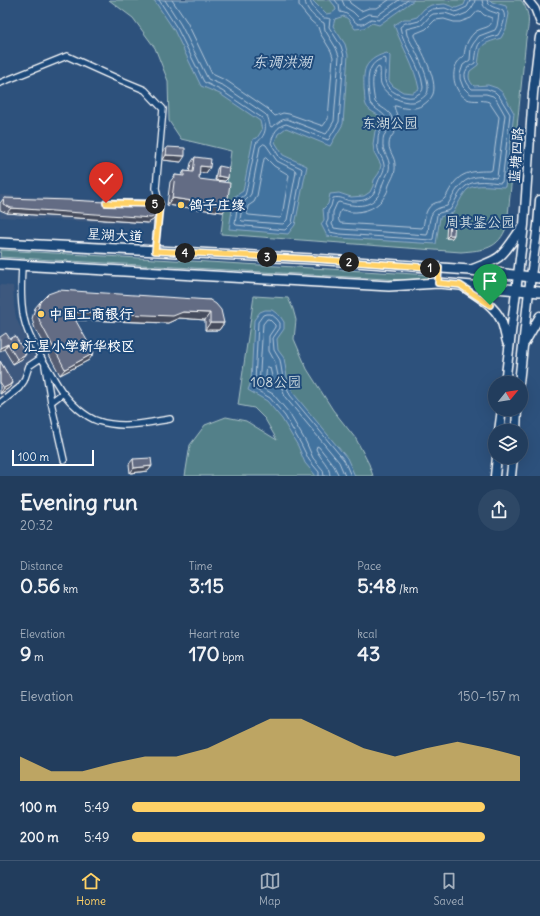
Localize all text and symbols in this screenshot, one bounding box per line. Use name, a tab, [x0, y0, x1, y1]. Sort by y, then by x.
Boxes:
water label: 东调洪湖	[252, 52, 314, 71]
park label: 东湖公园	[362, 114, 418, 132]
street label: 蓝塘四路	[505, 126, 527, 184]
pin	[89, 162, 123, 203]
icon: check	[95, 168, 117, 190]
pin: 5	[145, 194, 165, 214]
place label: 鸽子庄缘	[189, 196, 245, 214]
text: 5	[152, 197, 158, 211]
marker: 鸽子庄缘	[176, 200, 186, 210]
park label: 周其鉴公园	[445, 213, 515, 231]
street label: 星湖大道	[87, 225, 143, 245]
pin: 4	[175, 243, 195, 263]
text: 4	[182, 246, 188, 260]
pin: 3	[257, 247, 277, 267]
text: 3	[264, 250, 270, 264]
pin: 2	[339, 252, 359, 272]
text: 2	[346, 255, 352, 269]
pin: 1	[420, 258, 440, 278]
text: 1	[428, 261, 432, 275]
pin	[473, 264, 507, 305]
icon: arrive	[479, 270, 501, 292]
place label: 中国工商银行	[49, 305, 133, 323]
marker: 中国工商银行	[36, 309, 46, 319]
place label: 汇星小学新华校区	[23, 337, 135, 355]
marker: 汇星小学新华校区	[10, 341, 20, 351]
park label: 108公园	[251, 373, 301, 391]
north arrow	[488, 376, 528, 416]
map controls	[488, 376, 528, 464]
button: layers	[488, 424, 528, 464]
scale bar	[12, 448, 94, 467]
text: 100 m	[18, 450, 49, 464]
text: Evening run	[20, 488, 138, 516]
button: share	[478, 489, 520, 531]
text: 20:32	[20, 517, 53, 534]
text: Distance	[20, 559, 63, 573]
text: Time	[189, 559, 212, 573]
text: Pace	[357, 559, 381, 573]
text: 0.56	[20, 573, 60, 598]
text: 3:15	[189, 573, 224, 598]
text: 5:48	[357, 573, 396, 598]
text: km	[60, 582, 78, 596]
text: /km	[396, 582, 418, 596]
text: Elevation	[20, 627, 65, 641]
text: Heart rate	[189, 627, 240, 641]
text: kcal	[357, 627, 377, 641]
text: 9	[20, 641, 32, 666]
text: 170	[189, 641, 220, 666]
text: 43	[357, 641, 380, 666]
text: m	[32, 650, 44, 664]
text: bpm	[220, 650, 244, 664]
text: Elevation	[20, 688, 73, 705]
text: 150–157 m	[458, 688, 520, 705]
text: 100 m	[20, 799, 57, 816]
text: 5:49	[84, 799, 109, 816]
text: 200 m	[20, 829, 59, 846]
text: 5:49	[84, 829, 109, 846]
tab: Home	[76, 870, 106, 908]
tab: Map	[259, 870, 281, 908]
tab: Saved	[433, 870, 464, 908]

